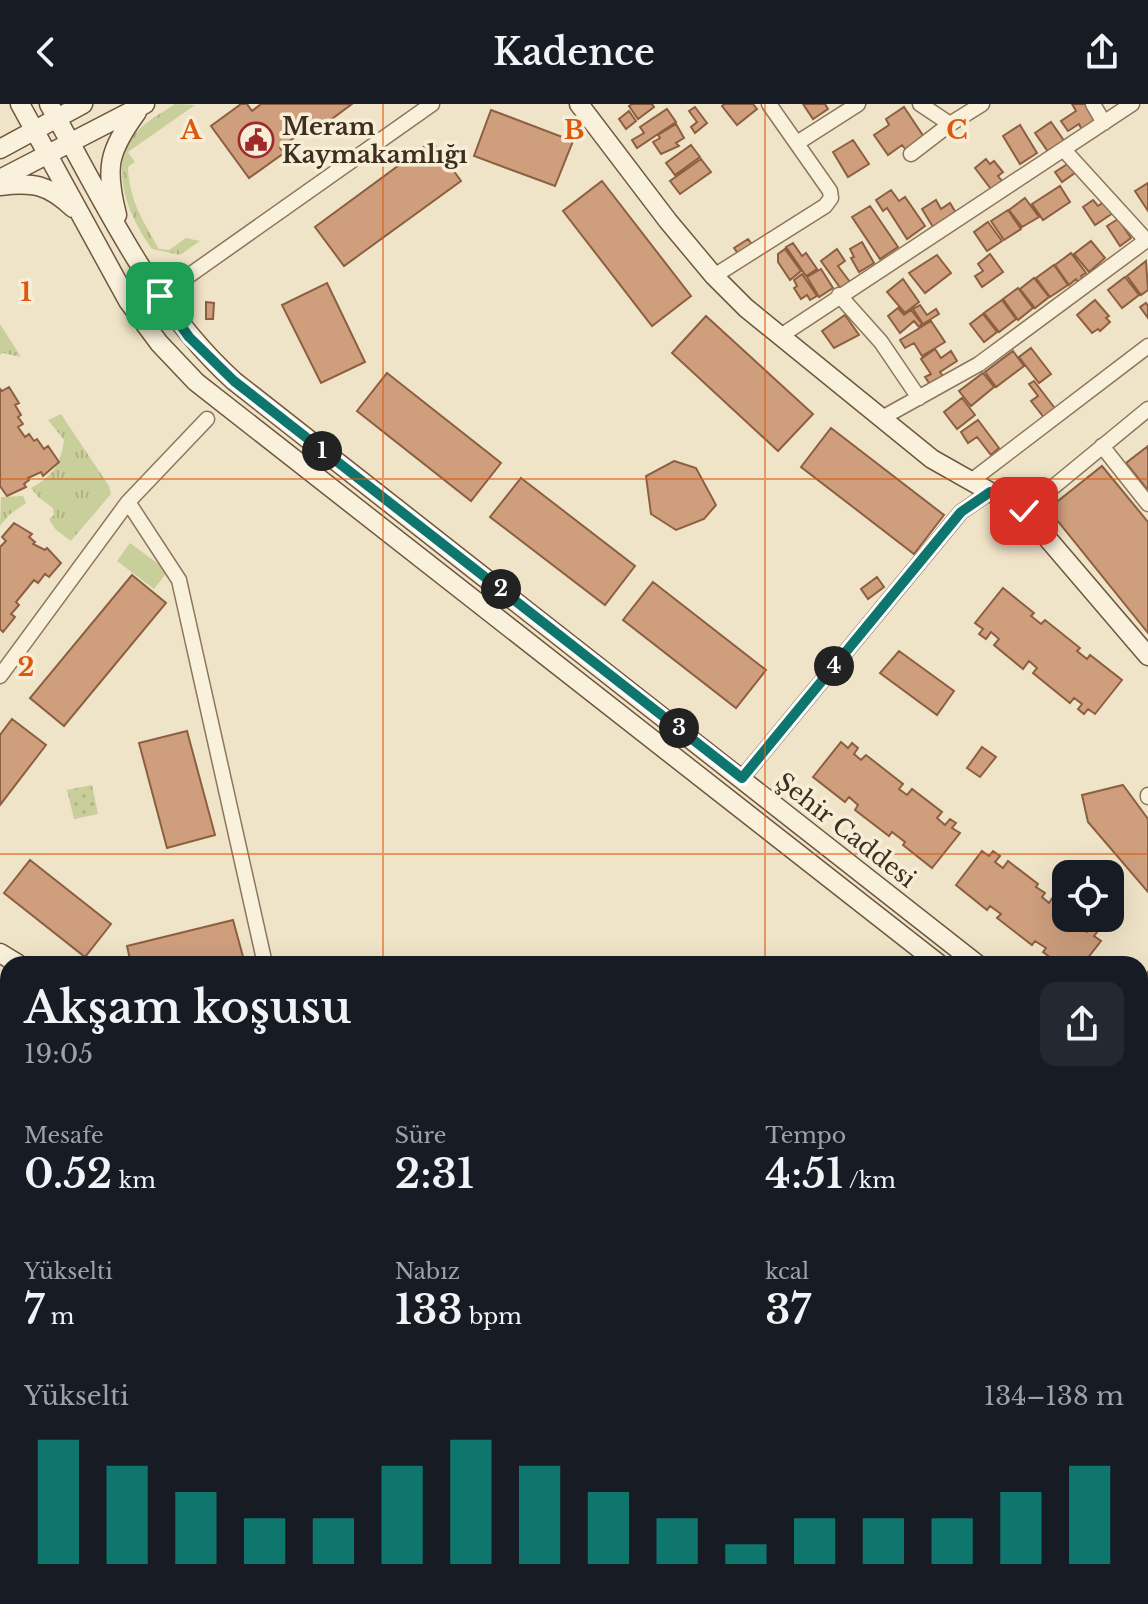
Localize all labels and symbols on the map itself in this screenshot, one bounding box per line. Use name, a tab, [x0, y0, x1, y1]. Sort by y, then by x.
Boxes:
place label: Meram Kaymakamlığı	[282, 112, 468, 169]
text: A	[179, 114, 202, 146]
text: B	[564, 114, 584, 146]
text: C	[946, 114, 968, 146]
public building icon: Meram Kaymakamlığı	[237, 121, 275, 159]
pin	[126, 262, 194, 330]
text: 1	[20, 276, 32, 308]
pin: 1	[302, 431, 342, 471]
pin	[990, 477, 1058, 545]
pin: 2	[481, 569, 521, 609]
pin: 4	[814, 646, 854, 686]
text: 2	[18, 651, 34, 683]
pin: 3	[659, 708, 699, 748]
street label: Şehir Caddesi	[770, 766, 922, 894]

